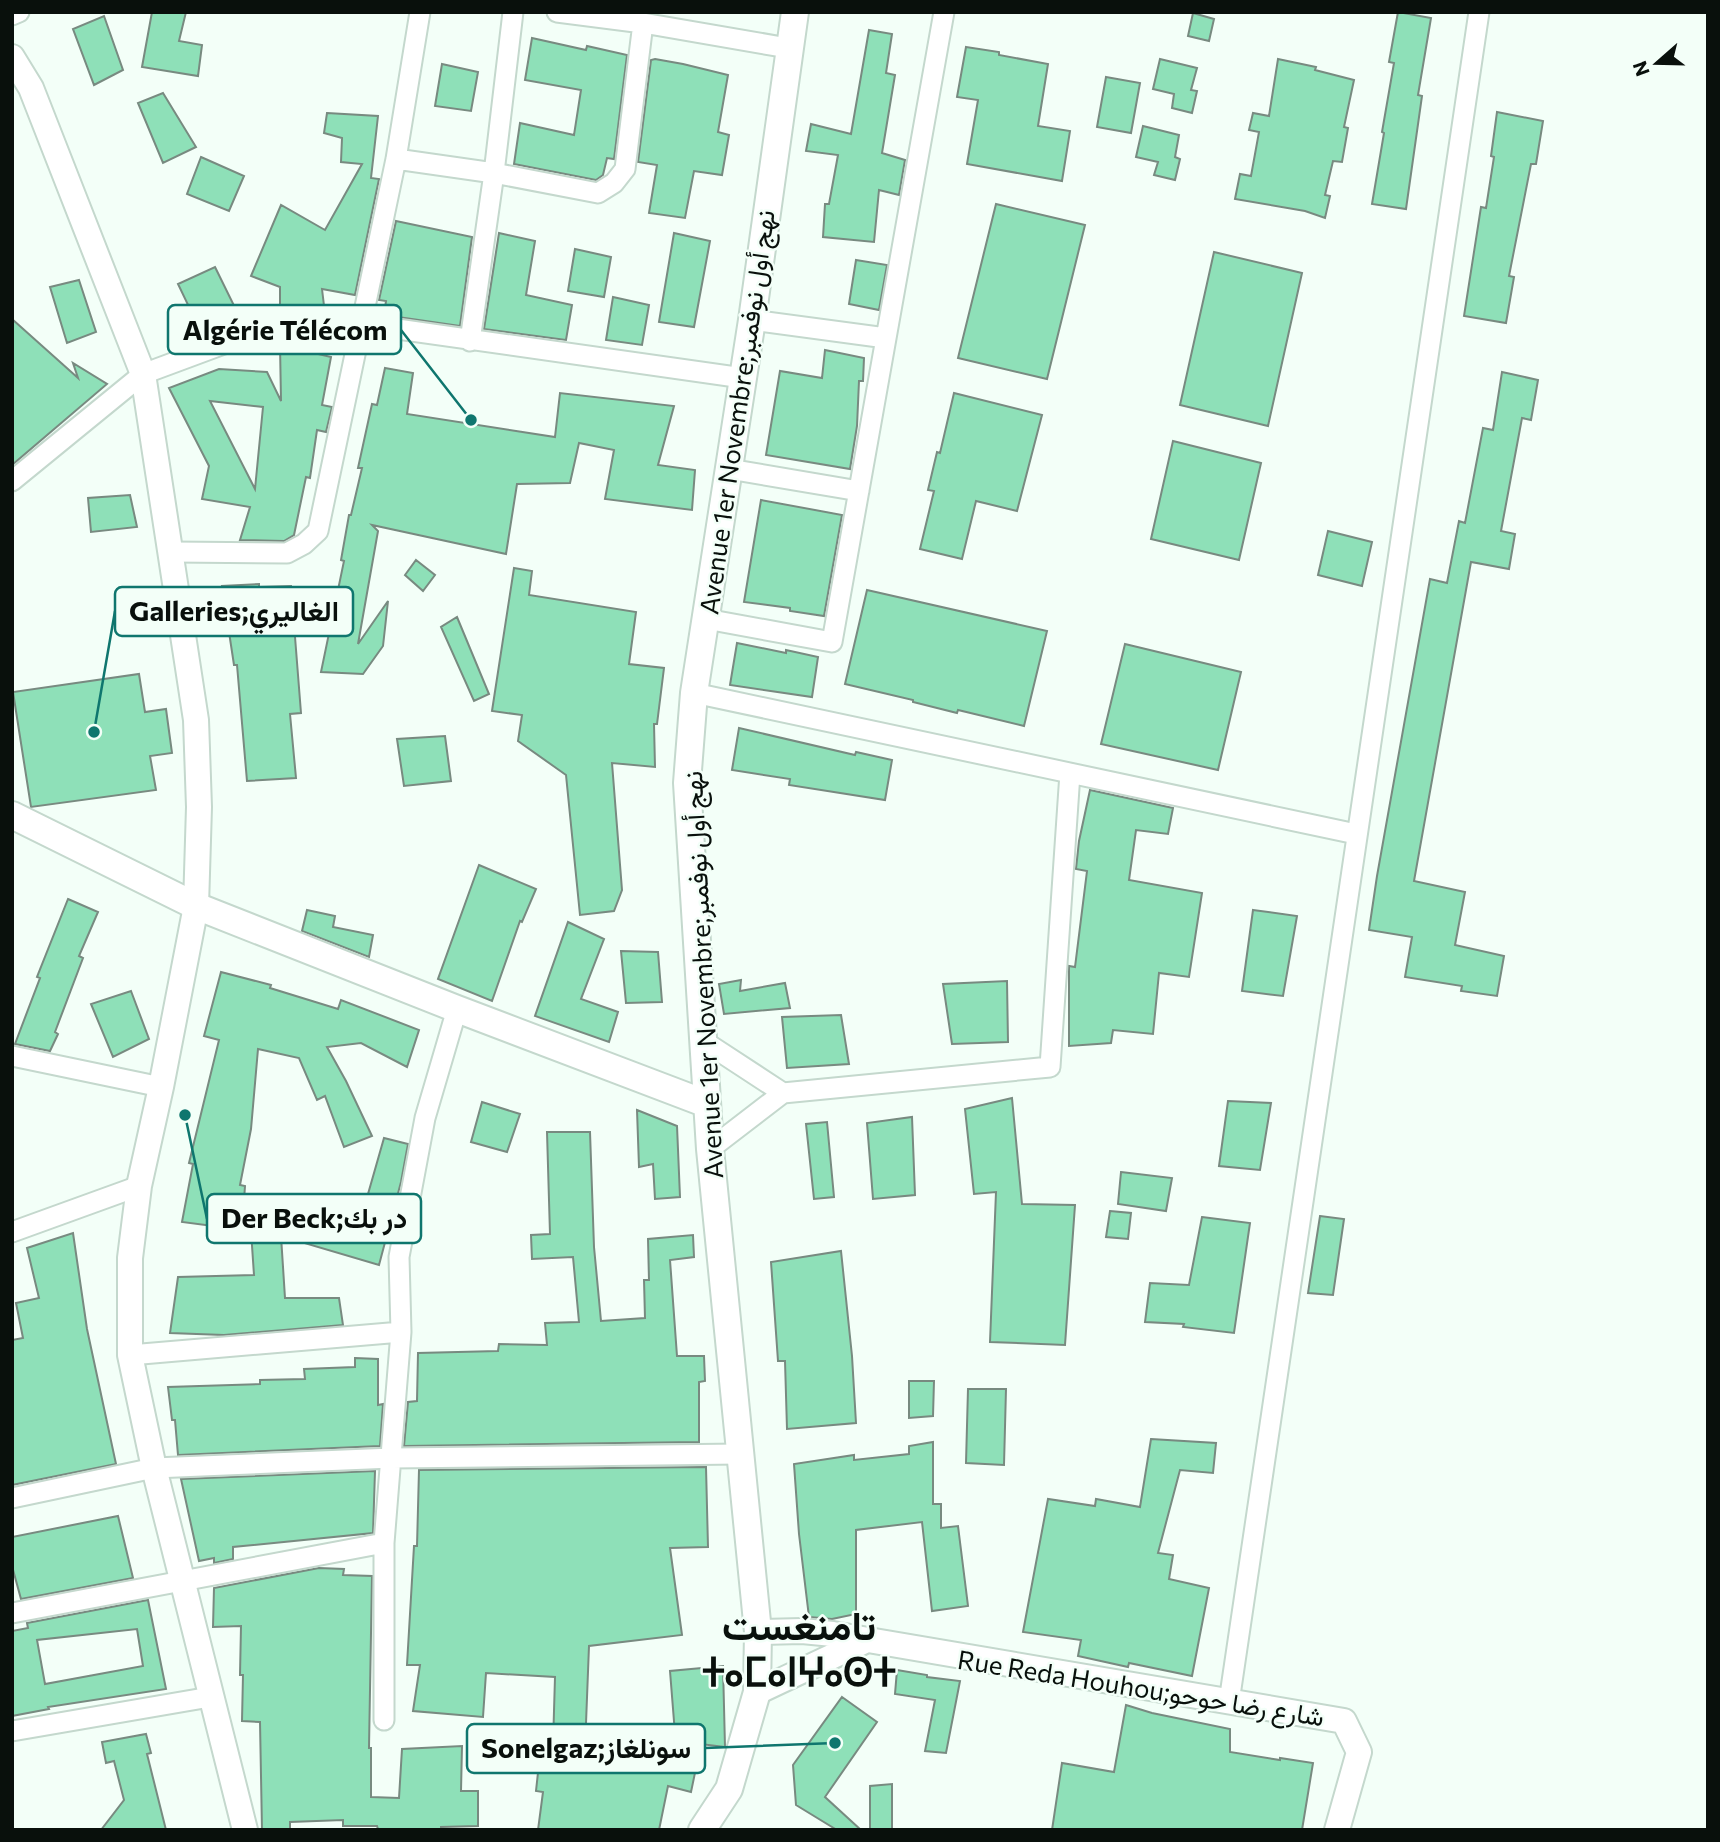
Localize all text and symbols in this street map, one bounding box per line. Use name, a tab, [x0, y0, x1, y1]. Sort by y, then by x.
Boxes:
north arrow	[1622, 28, 1692, 98]
text: N	[1627, 58, 1654, 80]
street label: Avenue 1er Novembre;نهج أول نوفمبر	[692, 208, 784, 617]
callout: Algérie Télécom	[168, 305, 401, 354]
text: Algérie Télécom	[183, 312, 387, 346]
callout: Galleries;الغاليري	[115, 587, 353, 636]
text: Galleries;الغاليري	[129, 593, 339, 635]
street label: Avenue 1er Novembre;نهج أول نوفمبر	[676, 770, 732, 1180]
callout: Der Beck;در بك	[207, 1194, 421, 1243]
text: Der Beck;در بك	[221, 1200, 407, 1236]
district label: تامنغست ⵜⴰⵎⴰⵏⵖⴰⵙⵜ	[702, 1599, 896, 1694]
street label: Rue Reda Houhou;شارع رضا حوحو	[955, 1643, 1326, 1735]
callout: Sonelgaz;سونلغاز	[467, 1724, 705, 1773]
text: Sonelgaz;سونلغاز	[481, 1730, 691, 1766]

